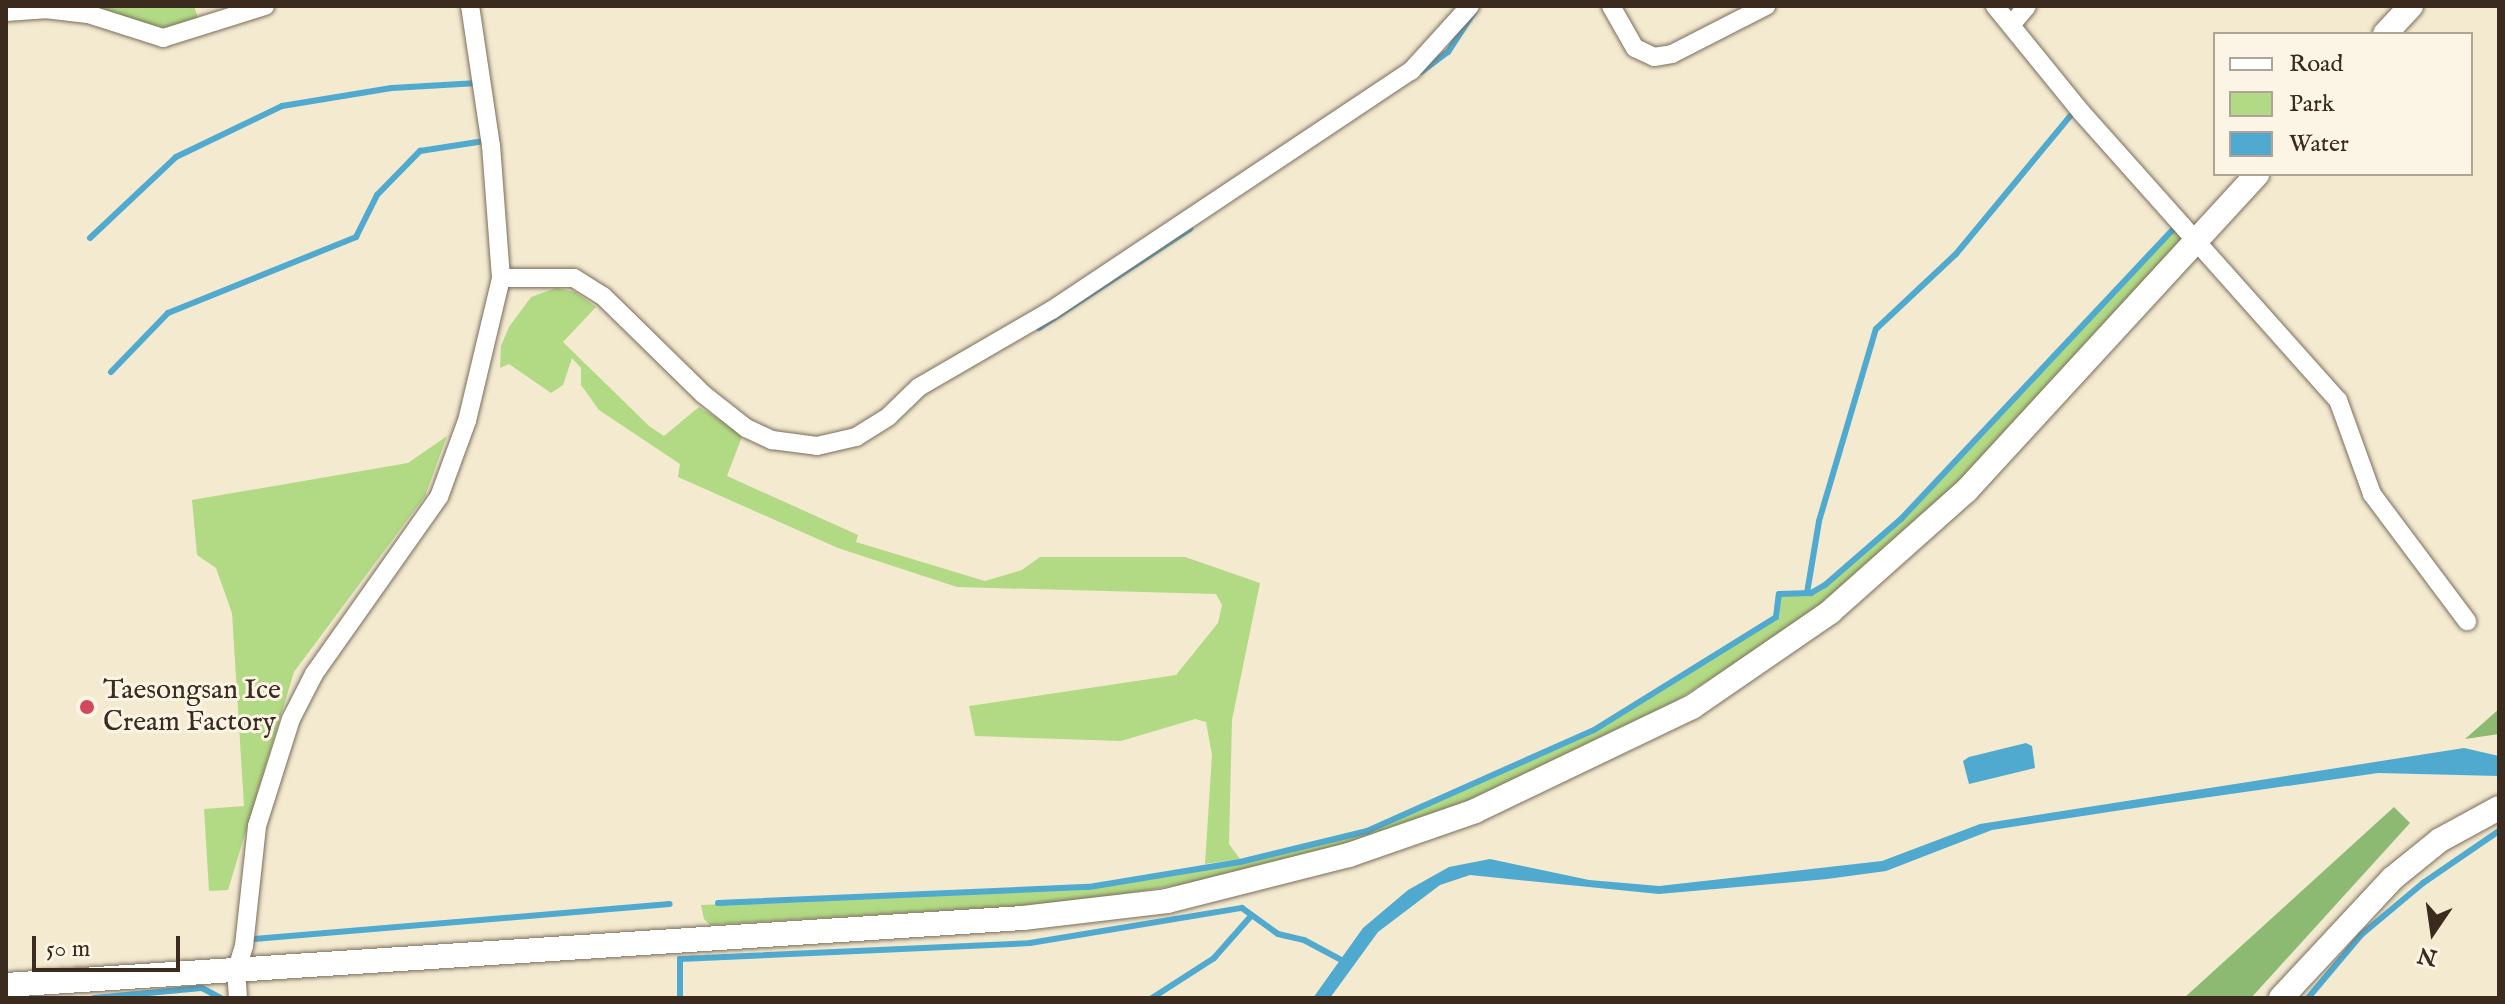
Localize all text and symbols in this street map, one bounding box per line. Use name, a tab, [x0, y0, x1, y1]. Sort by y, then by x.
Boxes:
legend	[2213, 32, 2473, 176]
text: Road	[2289, 49, 2343, 80]
text: Park	[2289, 89, 2335, 120]
text: Water	[2289, 129, 2349, 160]
place label: Taesongsan Ice Cream Factory	[103, 674, 281, 740]
marker: Taesongsan Ice Cream Factory	[78, 698, 96, 716]
north arrow	[2393, 892, 2473, 972]
scale bar	[36, 920, 184, 970]
text: 50 m	[46, 934, 90, 965]
text: N	[2415, 940, 2440, 971]

